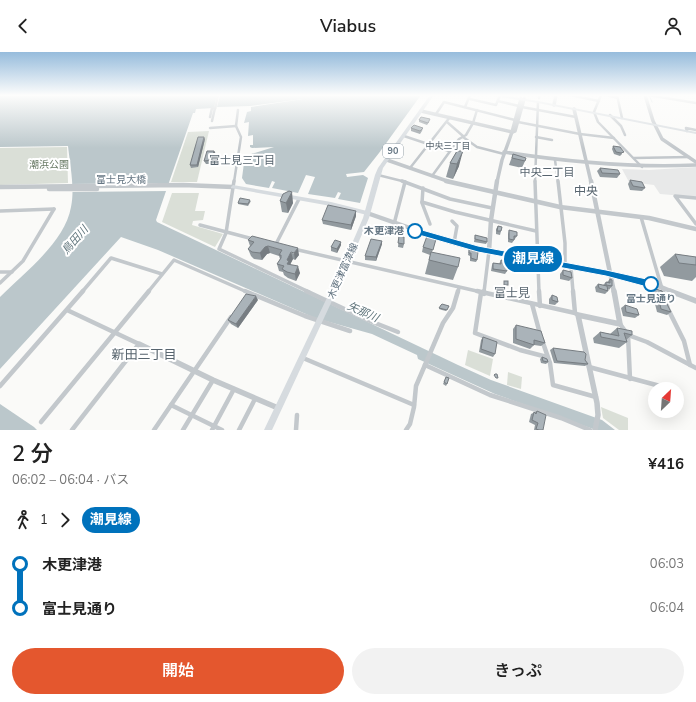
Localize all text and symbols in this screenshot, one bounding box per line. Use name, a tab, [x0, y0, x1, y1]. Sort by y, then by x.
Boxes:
text: Viabus	[320, 14, 376, 38]
icon: back	[12, 15, 34, 37]
icon: person	[662, 15, 684, 37]
district label: 中央三丁目	[425, 140, 471, 152]
road number: 90	[383, 144, 403, 158]
district label: 富士見三丁目	[209, 153, 275, 168]
park label: 潮浜公園	[29, 158, 69, 172]
district label: 中央二丁目	[520, 165, 575, 180]
street label: 富士見大橋	[96, 173, 146, 187]
district label: 中央	[574, 183, 598, 199]
water label: 鳥田川	[59, 222, 92, 257]
marker: 木更津港	[407, 223, 423, 239]
place label: 木更津港	[363, 224, 404, 238]
street label: 木更津富津線	[324, 241, 362, 301]
line badge: 潮見線	[510, 246, 556, 272]
text: 潮見線	[512, 249, 554, 268]
marker: 富士見通り	[643, 276, 659, 292]
district label: 富士見	[494, 285, 530, 301]
place label: 富士見通り	[626, 292, 676, 306]
water label: 矢那川	[345, 298, 382, 326]
district label: 新田三丁目	[111, 346, 177, 364]
north arrow	[648, 382, 684, 418]
map controls	[648, 382, 684, 418]
text: 2 分	[12, 439, 53, 469]
text: ¥416	[648, 454, 684, 474]
text: 06:02 – 06:04 · バス	[12, 471, 129, 489]
icon: walk	[12, 509, 34, 531]
icon: forward	[54, 509, 76, 531]
text: 潮見線	[90, 510, 132, 529]
text: 1	[40, 511, 48, 529]
text: 木更津港	[42, 555, 102, 575]
text: 06:03	[650, 555, 684, 573]
text: 富士見通り	[42, 599, 117, 619]
text: 06:04	[650, 599, 684, 617]
button: 開始	[12, 648, 344, 694]
button: きっぷ	[352, 648, 684, 694]

